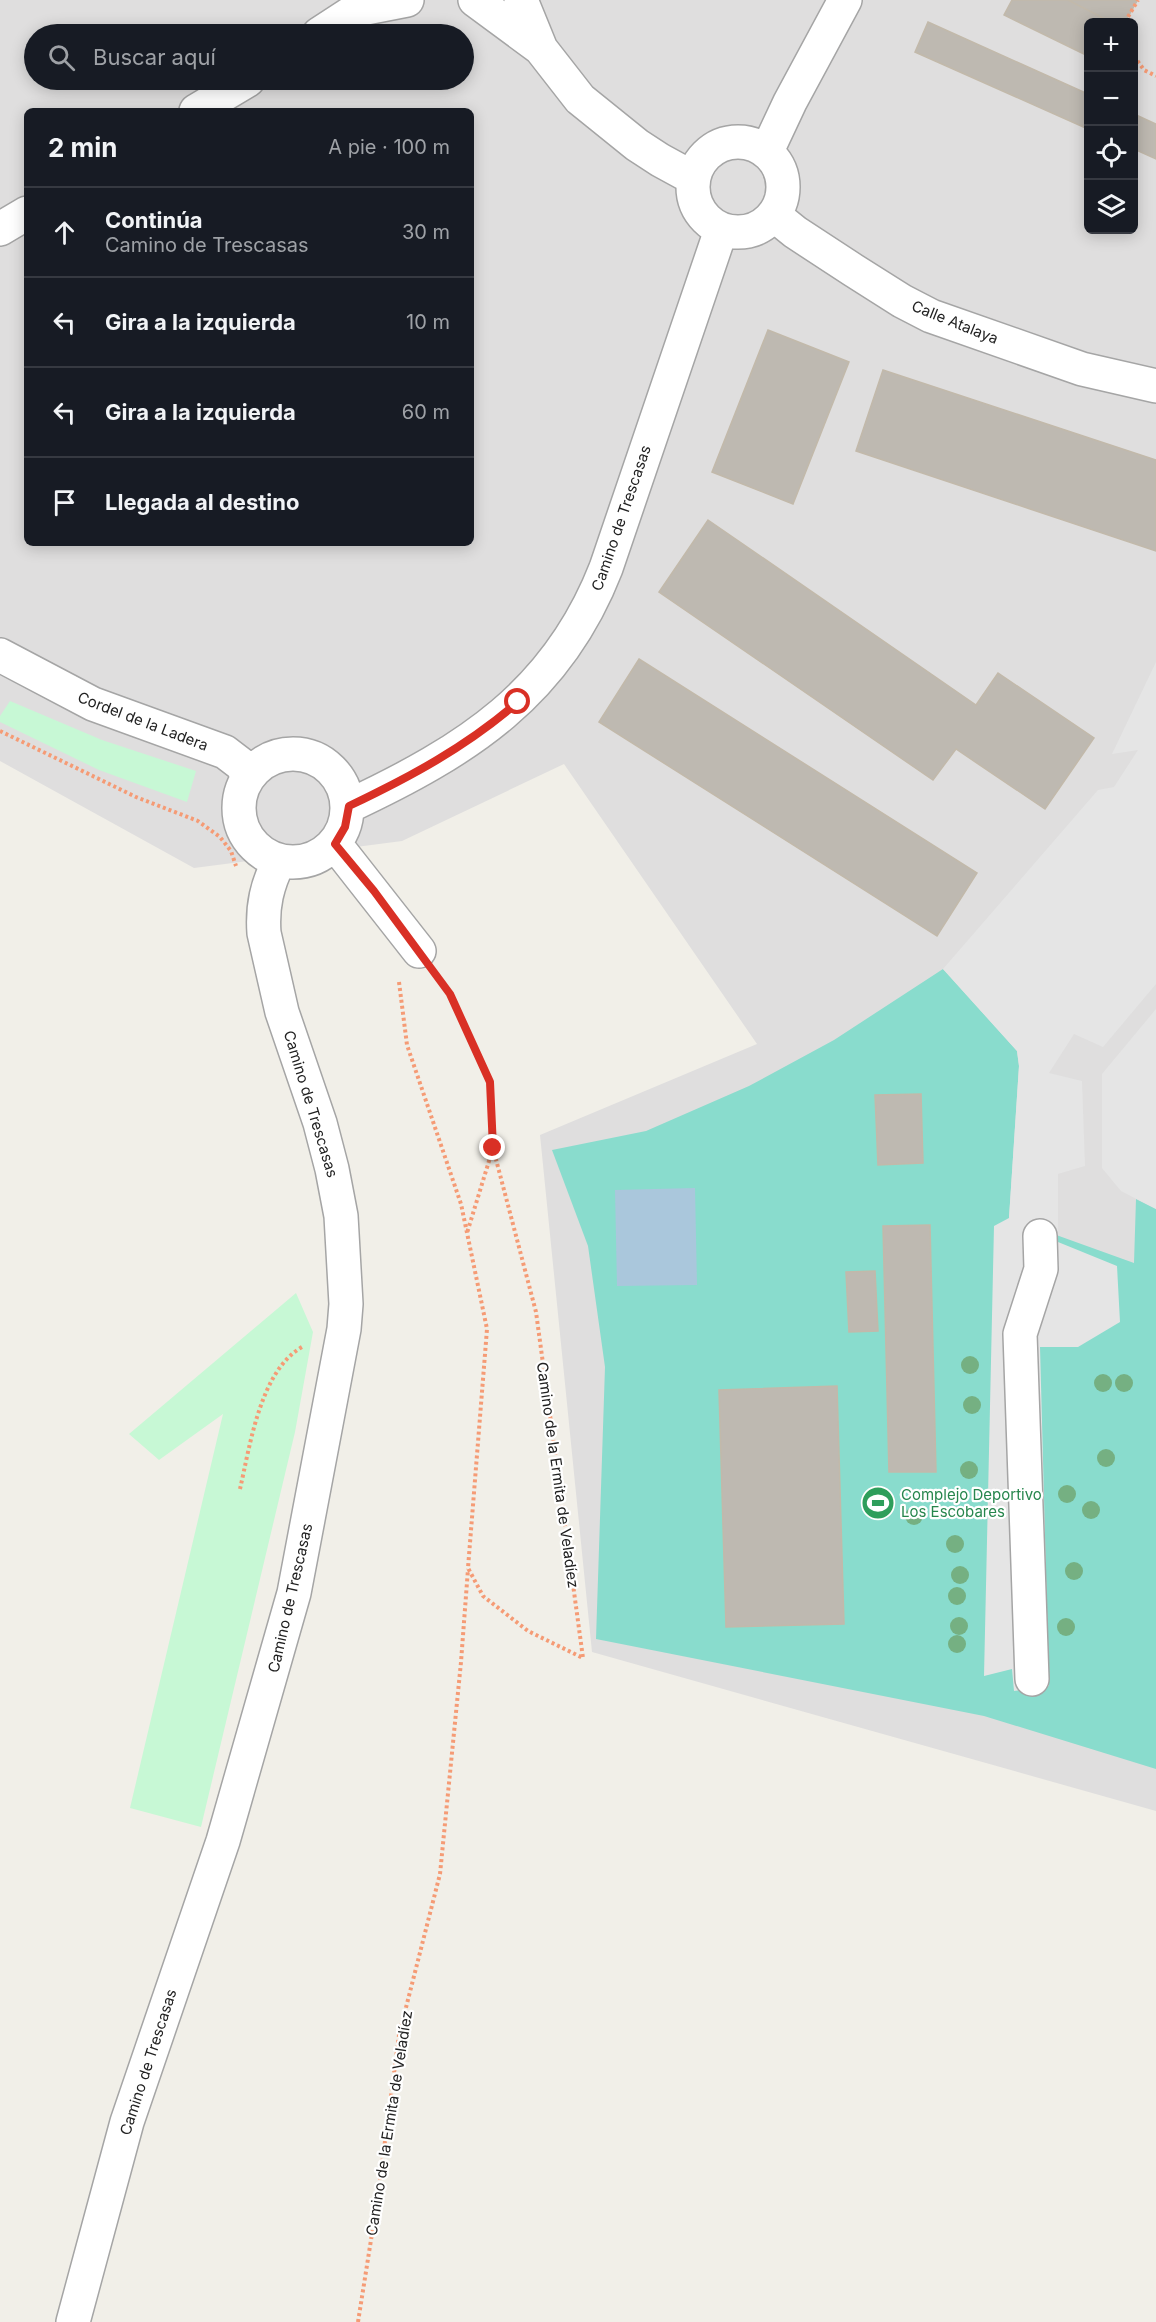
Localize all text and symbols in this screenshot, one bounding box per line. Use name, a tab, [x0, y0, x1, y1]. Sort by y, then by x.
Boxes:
map controls	[1084, 18, 1138, 234]
button: +	[1084, 18, 1138, 72]
search box	[24, 24, 474, 90]
icon: search	[45, 41, 78, 74]
text: Buscar aquí	[93, 44, 216, 70]
button: −	[1084, 72, 1138, 126]
button: locate	[1084, 126, 1138, 180]
text: 2 min	[48, 132, 118, 163]
text: A pie · 100 m	[328, 135, 450, 159]
button: layers	[1084, 180, 1138, 234]
text: Continúa	[105, 207, 203, 233]
icon: ahead	[48, 216, 81, 249]
text: 30 m	[402, 220, 450, 244]
text: Camino de Trescasas	[105, 233, 309, 257]
street label: Calle Atalaya	[909, 296, 1001, 348]
icon: left	[48, 306, 81, 339]
text: Gira a la izquierda	[105, 309, 296, 335]
text: 10 m	[406, 310, 450, 334]
icon: left	[48, 396, 81, 429]
text: Gira a la izquierda	[105, 399, 296, 425]
text: 60 m	[402, 400, 450, 424]
street label: Camino de Trescasas	[587, 443, 655, 593]
icon: arrive	[48, 486, 81, 519]
text: Llegada al destino	[105, 489, 299, 515]
street label: Cordel de la Ladera	[75, 687, 211, 755]
route start	[504, 688, 530, 714]
street label: Camino de Trescasas	[280, 1028, 342, 1180]
route end	[479, 1134, 505, 1160]
street label: Camino de la Ermita de Veladíez	[533, 1361, 583, 1589]
sports icon: Complejo Deportivo Los Escobares	[860, 1485, 896, 1521]
place label: Complejo Deportivo Los Escobares	[901, 1485, 1042, 1521]
street label: Camino de Trescasas	[264, 1521, 316, 1675]
street label: Camino de Trescasas	[115, 1986, 181, 2138]
street label: Camino de la Ermita de Veladíez	[362, 2009, 416, 2237]

